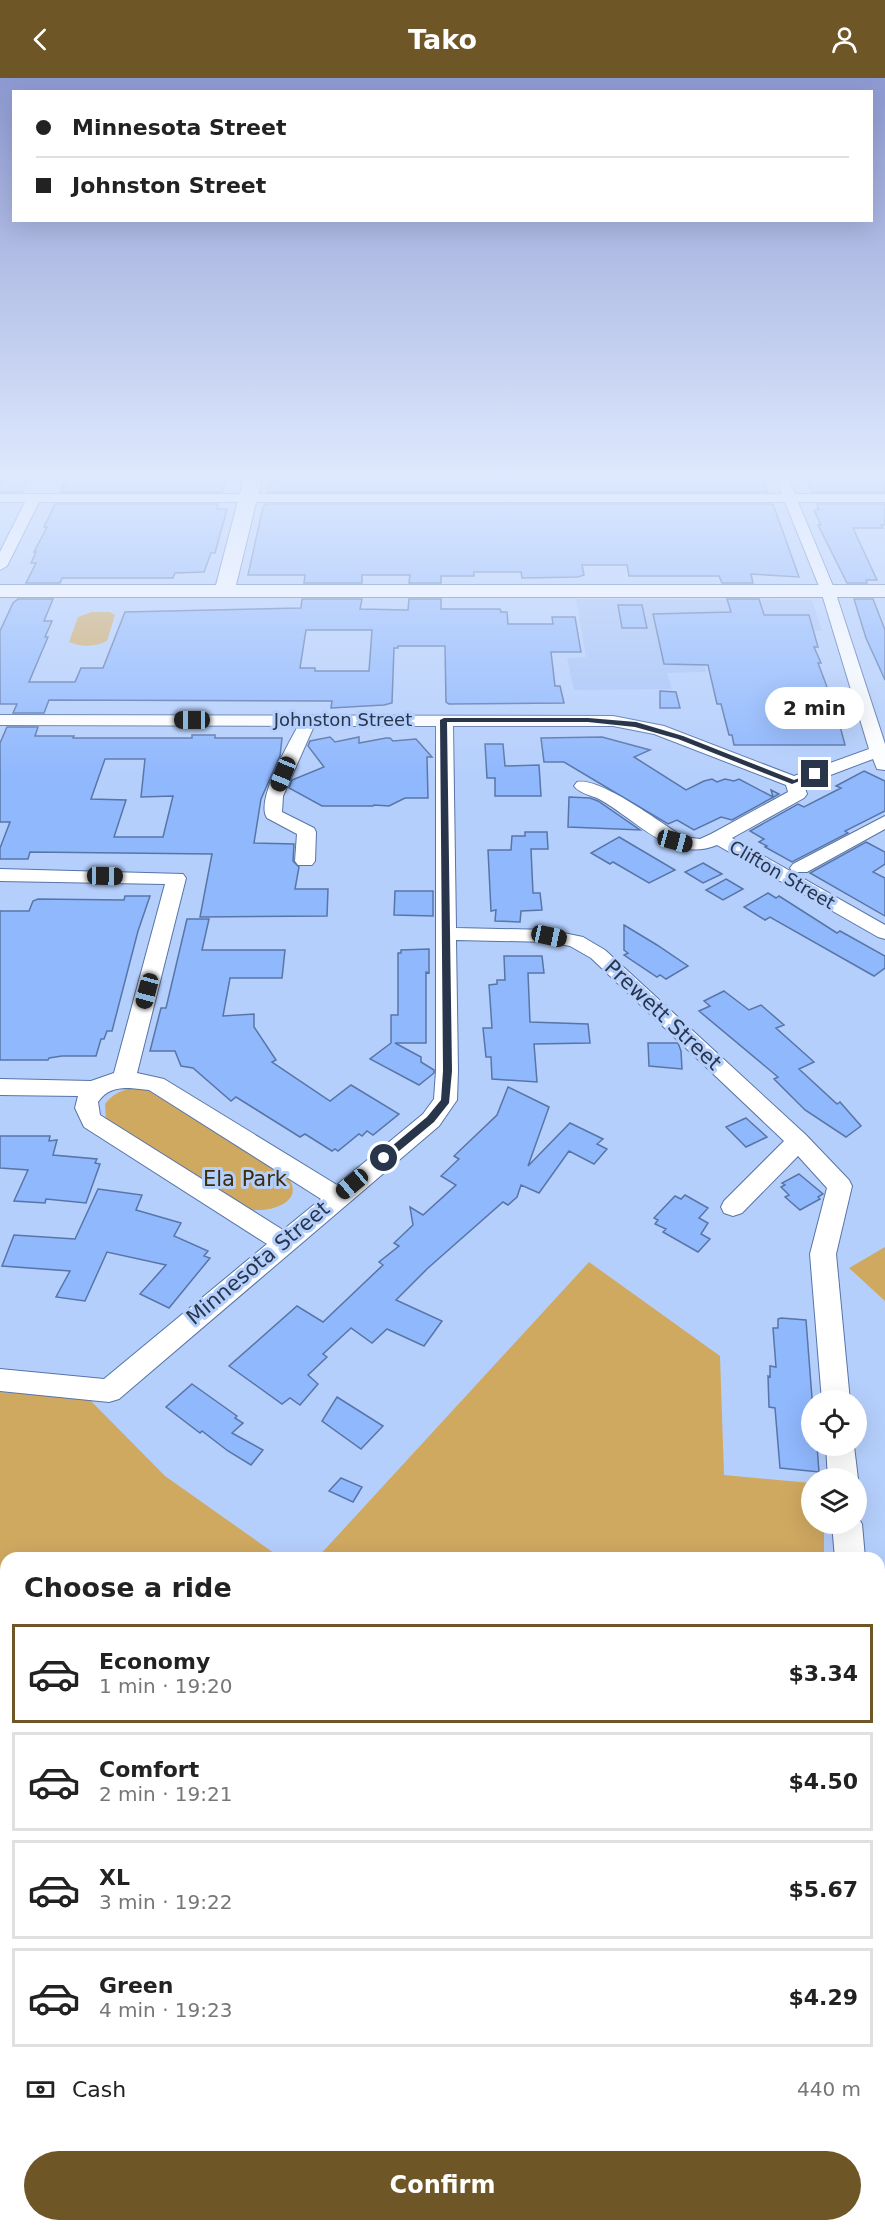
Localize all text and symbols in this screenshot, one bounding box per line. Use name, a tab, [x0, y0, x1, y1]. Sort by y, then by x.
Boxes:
icon: back	[24, 23, 57, 56]
icon: person	[828, 23, 861, 56]
text: Tako	[408, 24, 477, 55]
text: Minnesota Street	[72, 115, 286, 140]
text: Johnston Street	[72, 173, 266, 198]
callout: 2 min	[766, 687, 864, 729]
text: 2 min	[783, 696, 846, 720]
street label: Johnston Street	[273, 709, 412, 730]
car	[174, 711, 210, 729]
car	[268, 754, 298, 794]
route end	[801, 760, 828, 787]
car	[655, 828, 695, 854]
street label: Clifton Street	[726, 836, 839, 913]
car	[87, 867, 123, 885]
car	[530, 923, 568, 949]
street label: Prewett Street	[600, 955, 726, 1075]
car	[134, 971, 160, 1011]
route start	[370, 1144, 397, 1171]
car	[332, 1166, 372, 1202]
park label: Ela Park	[203, 1167, 288, 1191]
street label: Minnesota Street	[182, 1196, 334, 1330]
map controls	[801, 1390, 867, 1534]
button: locate	[801, 1390, 867, 1456]
button: layers	[801, 1468, 867, 1534]
text: Choose a ride	[24, 1572, 232, 1603]
icon: car	[27, 1647, 81, 1701]
text: Economy	[99, 1649, 210, 1674]
text: $3.34	[788, 1661, 858, 1686]
text: 1 min · 19:20	[99, 1674, 233, 1698]
icon: car	[27, 1755, 81, 1809]
text: Comfort	[99, 1757, 199, 1782]
text: $4.50	[788, 1769, 858, 1794]
text: 2 min · 19:21	[99, 1782, 233, 1806]
icon: car	[27, 1863, 81, 1917]
text: XL	[99, 1865, 130, 1890]
text: $5.67	[788, 1877, 858, 1902]
text: 3 min · 19:22	[99, 1890, 233, 1914]
icon: car	[27, 1971, 81, 2025]
text: Green	[99, 1973, 173, 1998]
text: $4.29	[788, 1985, 858, 2010]
text: 4 min · 19:23	[99, 1998, 233, 2022]
icon: cash	[24, 2073, 57, 2106]
text: Cash	[72, 2077, 126, 2102]
text: 440 m	[797, 2077, 861, 2101]
button: Confirm	[24, 2151, 861, 2220]

